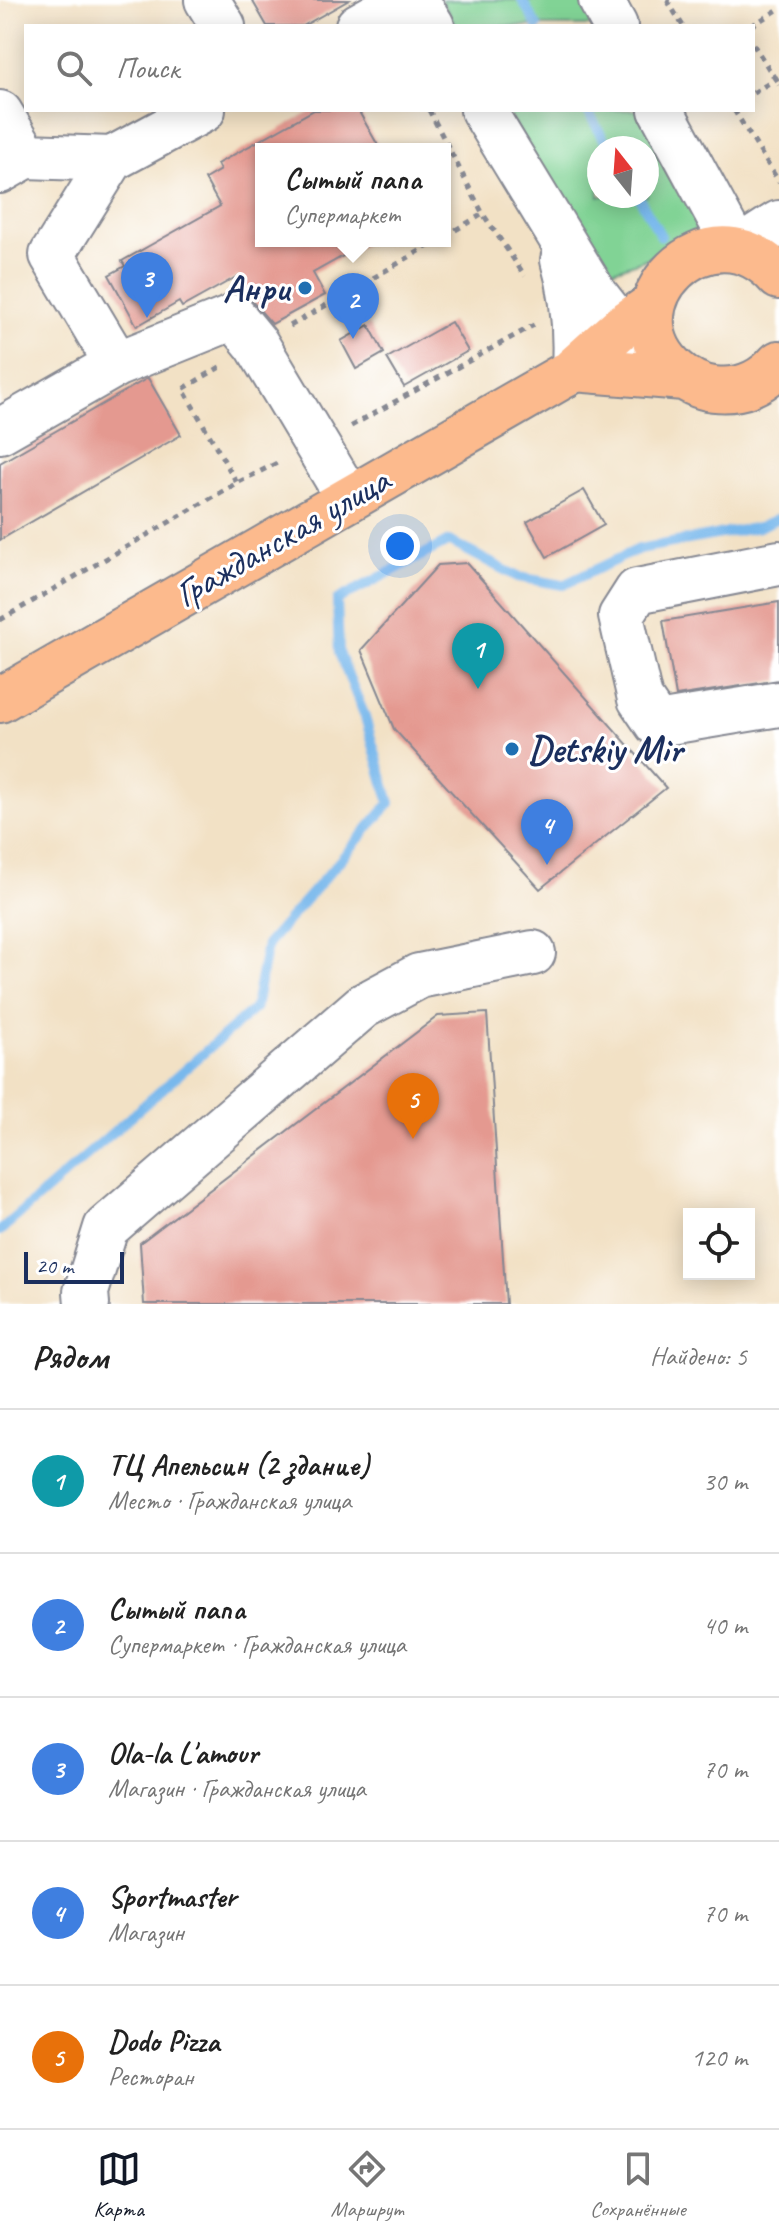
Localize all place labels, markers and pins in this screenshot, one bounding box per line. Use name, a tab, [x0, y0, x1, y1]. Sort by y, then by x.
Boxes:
pin: 3	[121, 252, 173, 318]
place label: Анри	[223, 265, 292, 312]
pin: 2	[327, 273, 379, 339]
marker: Анри	[296, 279, 314, 297]
pin: 1	[452, 623, 504, 689]
place label: Detskiy Mir	[528, 726, 686, 773]
marker: Detskiy Mir	[503, 740, 521, 758]
pin: 4	[521, 799, 573, 865]
pin: 5	[387, 1073, 439, 1139]

